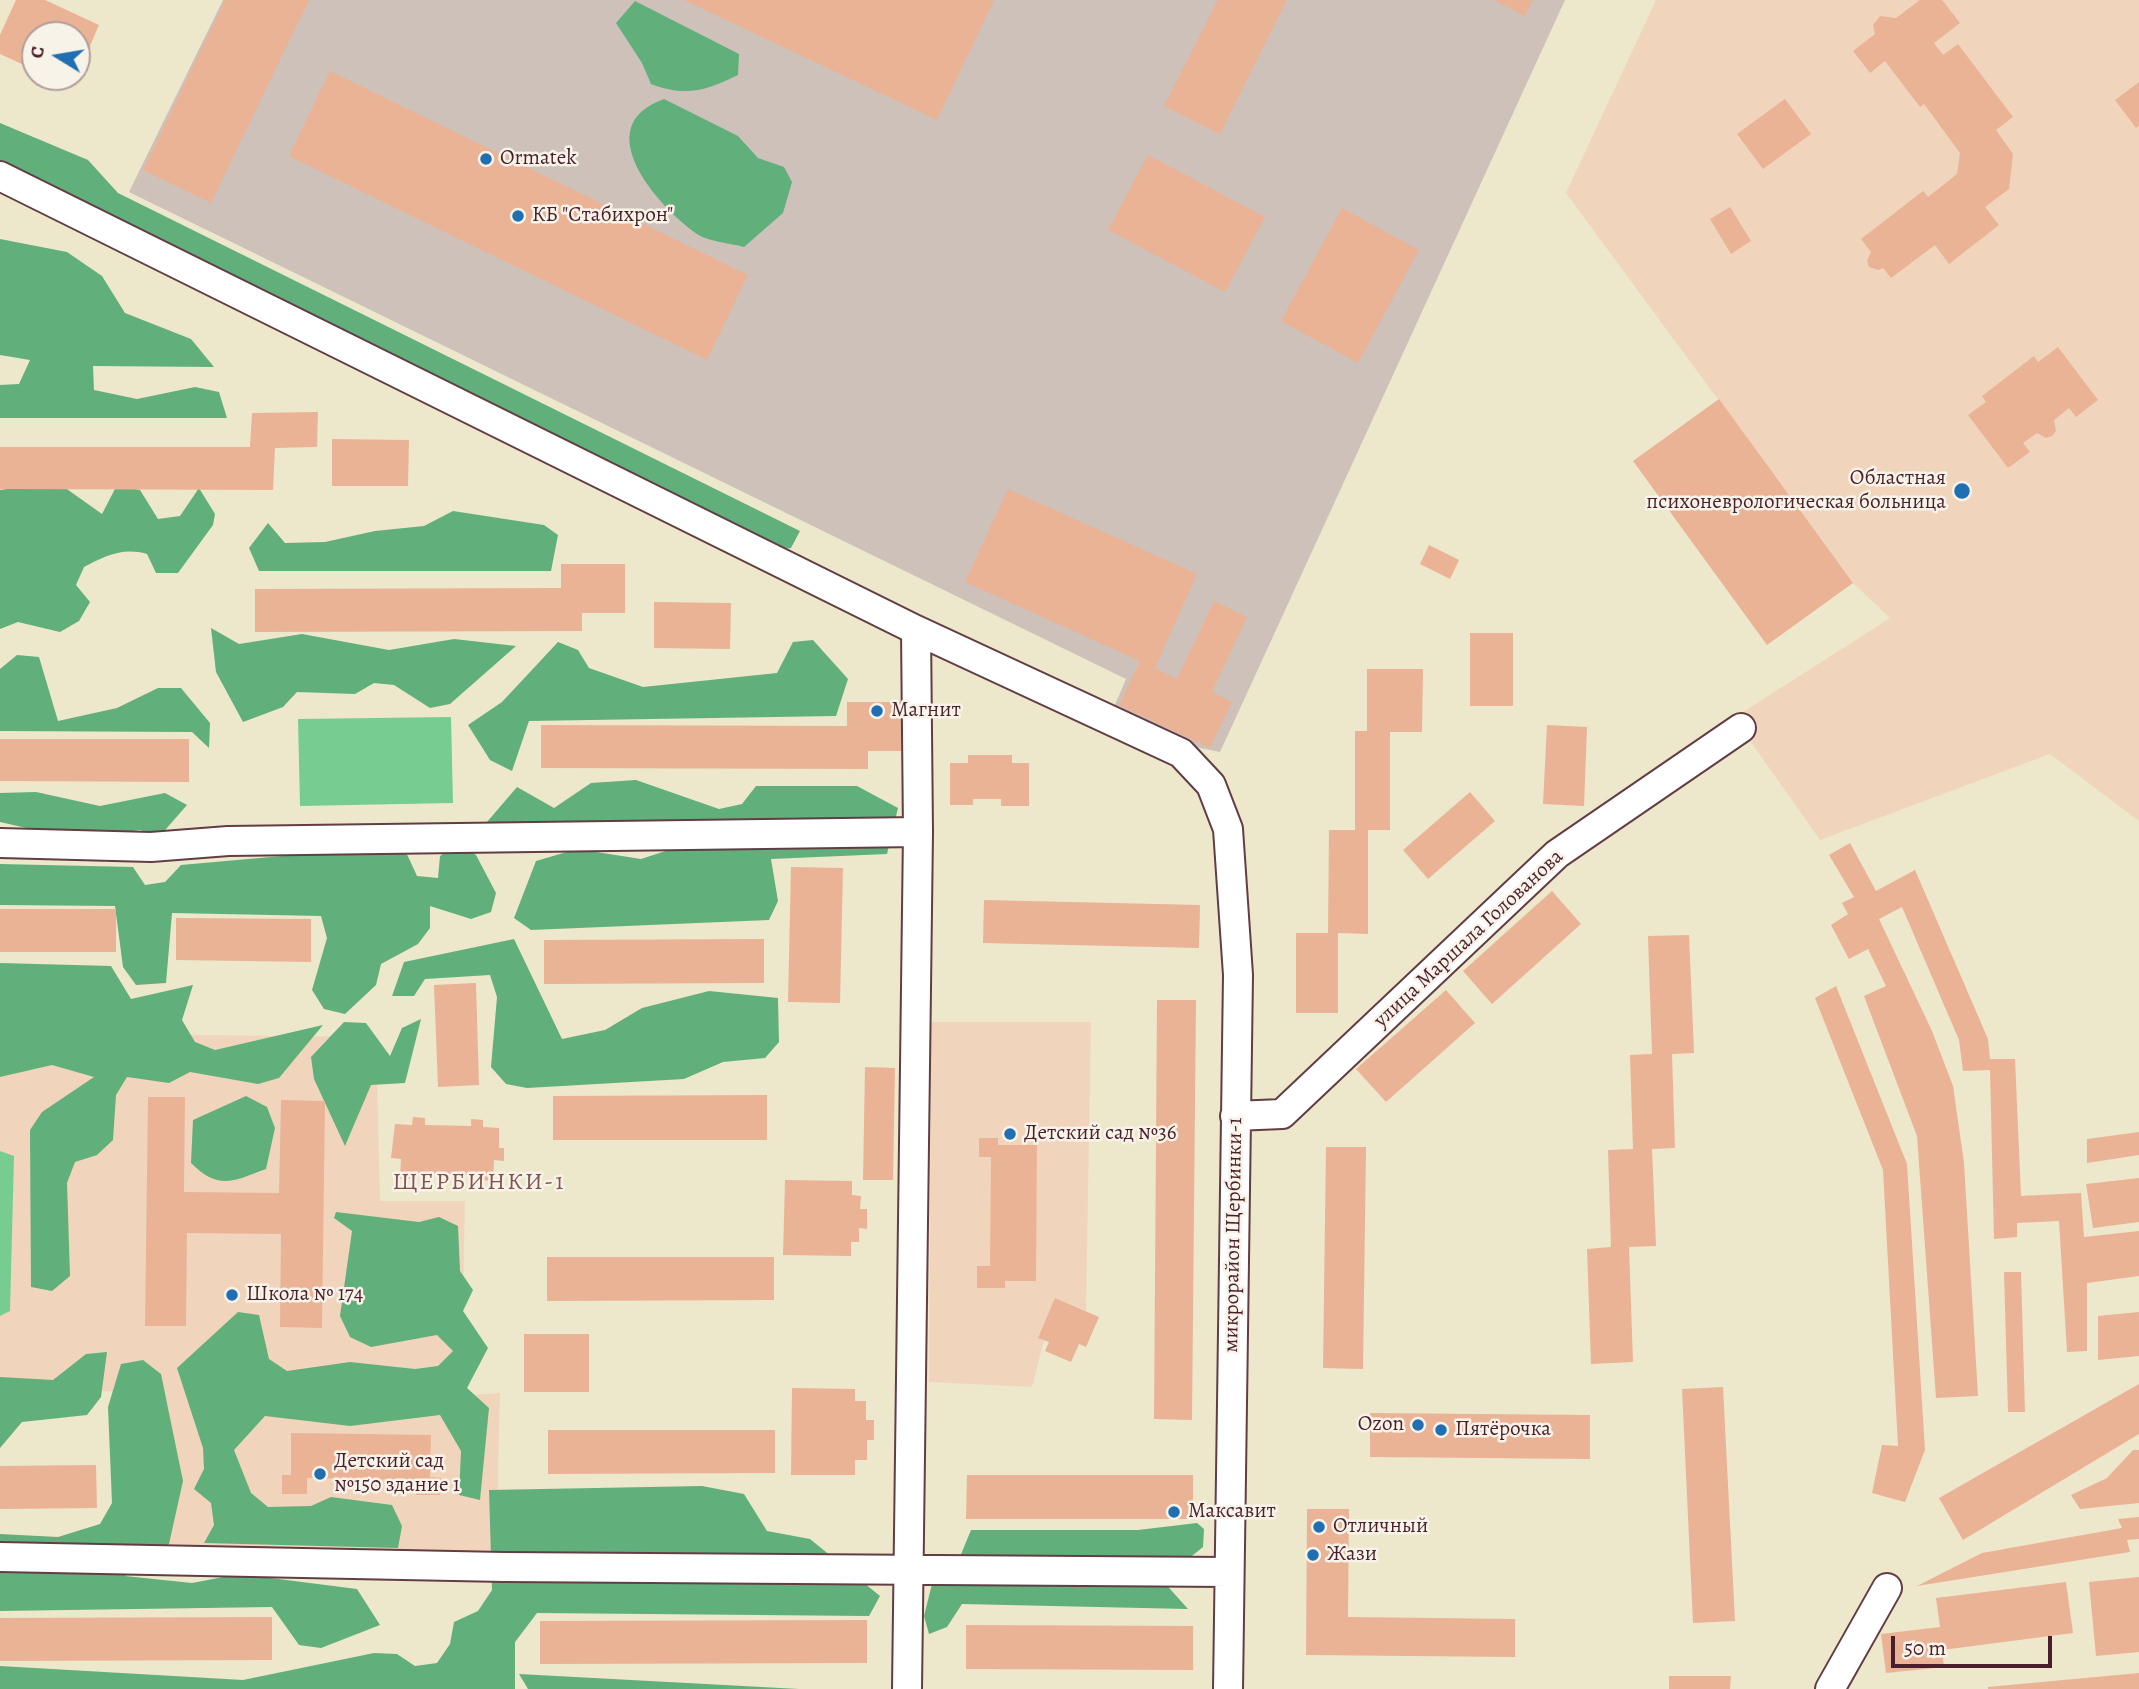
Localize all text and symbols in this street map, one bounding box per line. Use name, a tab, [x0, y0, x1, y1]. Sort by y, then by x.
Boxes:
north arrow	[21, 21, 91, 91]
text: С	[23, 44, 51, 61]
place label: Ormatek	[500, 146, 577, 172]
marker: Ormatek	[478, 151, 494, 167]
place label: КБ "Стабихрон"	[532, 203, 673, 229]
marker: КБ "Стабихрон"	[510, 208, 526, 224]
place label: Областная психоневрологическая больница	[1646, 466, 1946, 516]
marker: Областная психоневрологическая больница	[1952, 481, 1972, 501]
place label: Магнит	[891, 698, 961, 724]
marker: Магнит	[869, 703, 885, 719]
street label: улица Маршала Голованова	[1369, 845, 1569, 1033]
street label: микрорайон Щербинки-1	[1219, 1117, 1249, 1353]
place label: Детский сад №36	[1024, 1121, 1177, 1147]
marker: Детский сад №36	[1002, 1126, 1018, 1142]
district label: ЩЕРБИНКИ-1	[394, 1169, 564, 1197]
place label: Школа № 174	[246, 1282, 363, 1308]
marker: Школа № 174	[224, 1287, 240, 1303]
place label: Ozon	[1358, 1412, 1404, 1438]
marker: Ozon	[1410, 1417, 1426, 1433]
place label: Пятёрочка	[1455, 1417, 1551, 1443]
marker: Пятёрочка	[1433, 1422, 1449, 1438]
place label: Детский сад №150 здание 1	[334, 1449, 460, 1499]
marker: Детский сад №150 здание 1	[312, 1466, 328, 1482]
place label: Максавит	[1188, 1499, 1276, 1525]
marker: Максавит	[1166, 1504, 1182, 1520]
place label: Отличный	[1333, 1514, 1428, 1540]
marker: Отличный	[1311, 1519, 1327, 1535]
place label: Жази	[1327, 1542, 1377, 1568]
marker: Жази	[1305, 1547, 1321, 1563]
scale bar	[1894, 1622, 2055, 1666]
text: 50 m	[1904, 1634, 1946, 1662]

